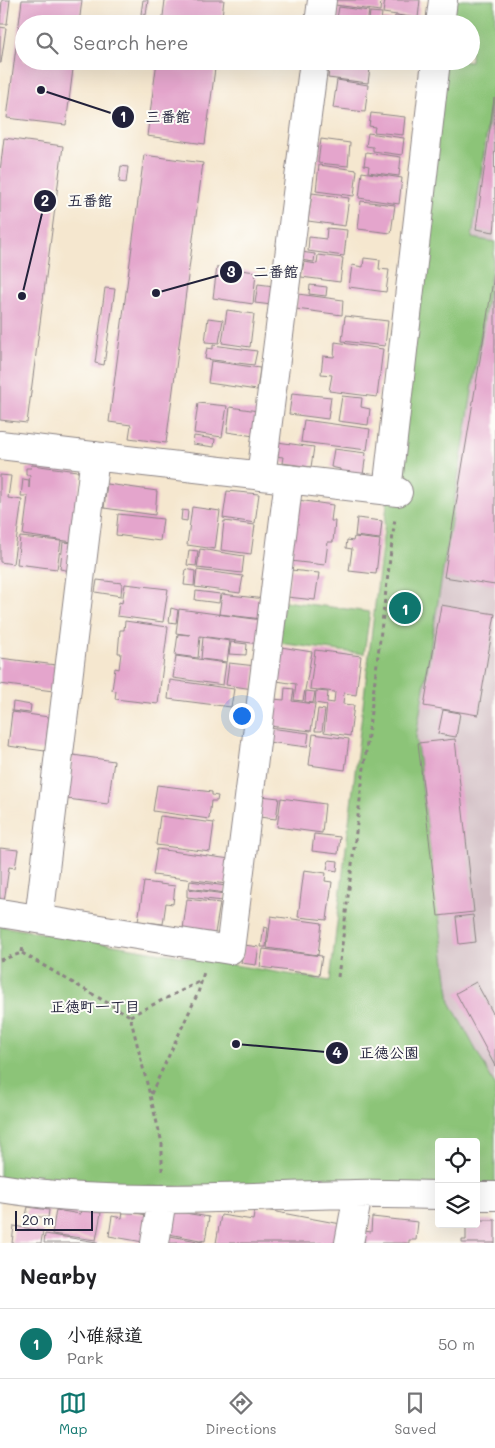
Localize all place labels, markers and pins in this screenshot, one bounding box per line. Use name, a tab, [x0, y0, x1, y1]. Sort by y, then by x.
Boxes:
callout: 三番館	[110, 102, 200, 132]
callout: 五番館	[33, 186, 123, 216]
callout: 二番館	[218, 257, 308, 287]
pin: 1	[389, 589, 421, 627]
callout: 正徳公園	[324, 1038, 429, 1068]

